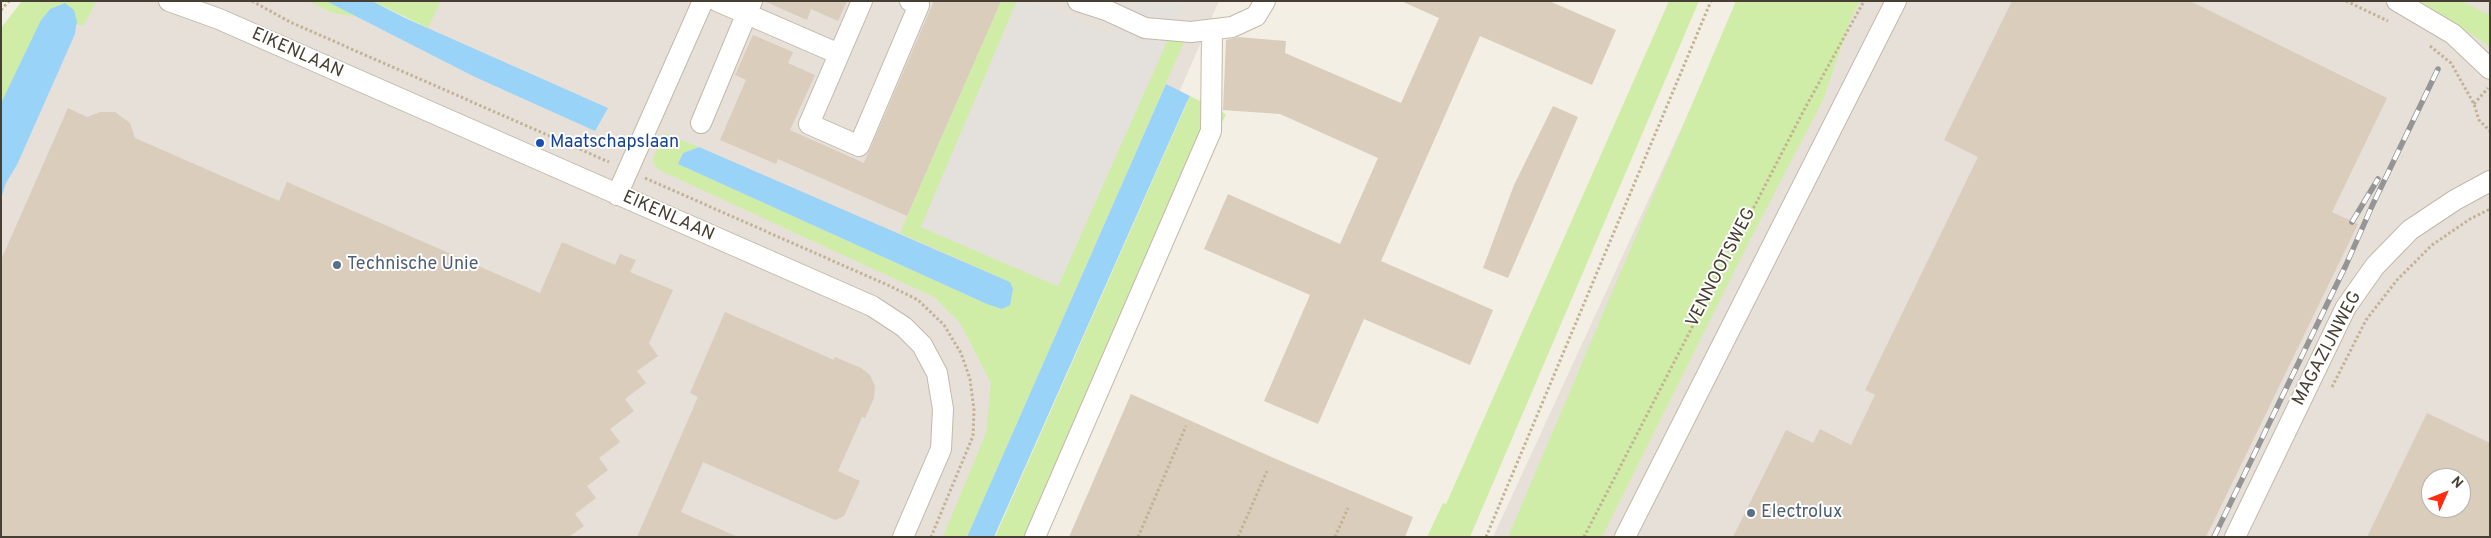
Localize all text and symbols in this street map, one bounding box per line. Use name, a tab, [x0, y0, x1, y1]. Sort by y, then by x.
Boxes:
street label: EIKENLAAN	[248, 24, 346, 84]
place label: Maatschapslaan	[550, 132, 679, 154]
marker: Maatschapslaan	[534, 137, 546, 149]
street label: EIKENLAAN	[619, 187, 717, 247]
street label: VENNOOTSWEG	[1683, 205, 1761, 331]
place label: Technische Unie	[347, 254, 478, 276]
marker: Technische Unie	[331, 259, 343, 271]
street label: MAGAZIJNWEG	[2289, 288, 2367, 410]
north arrow	[2421, 468, 2471, 518]
text: N	[2447, 473, 2466, 492]
place label: Electrolux	[1761, 502, 1842, 524]
marker: Electrolux	[1745, 507, 1757, 519]

